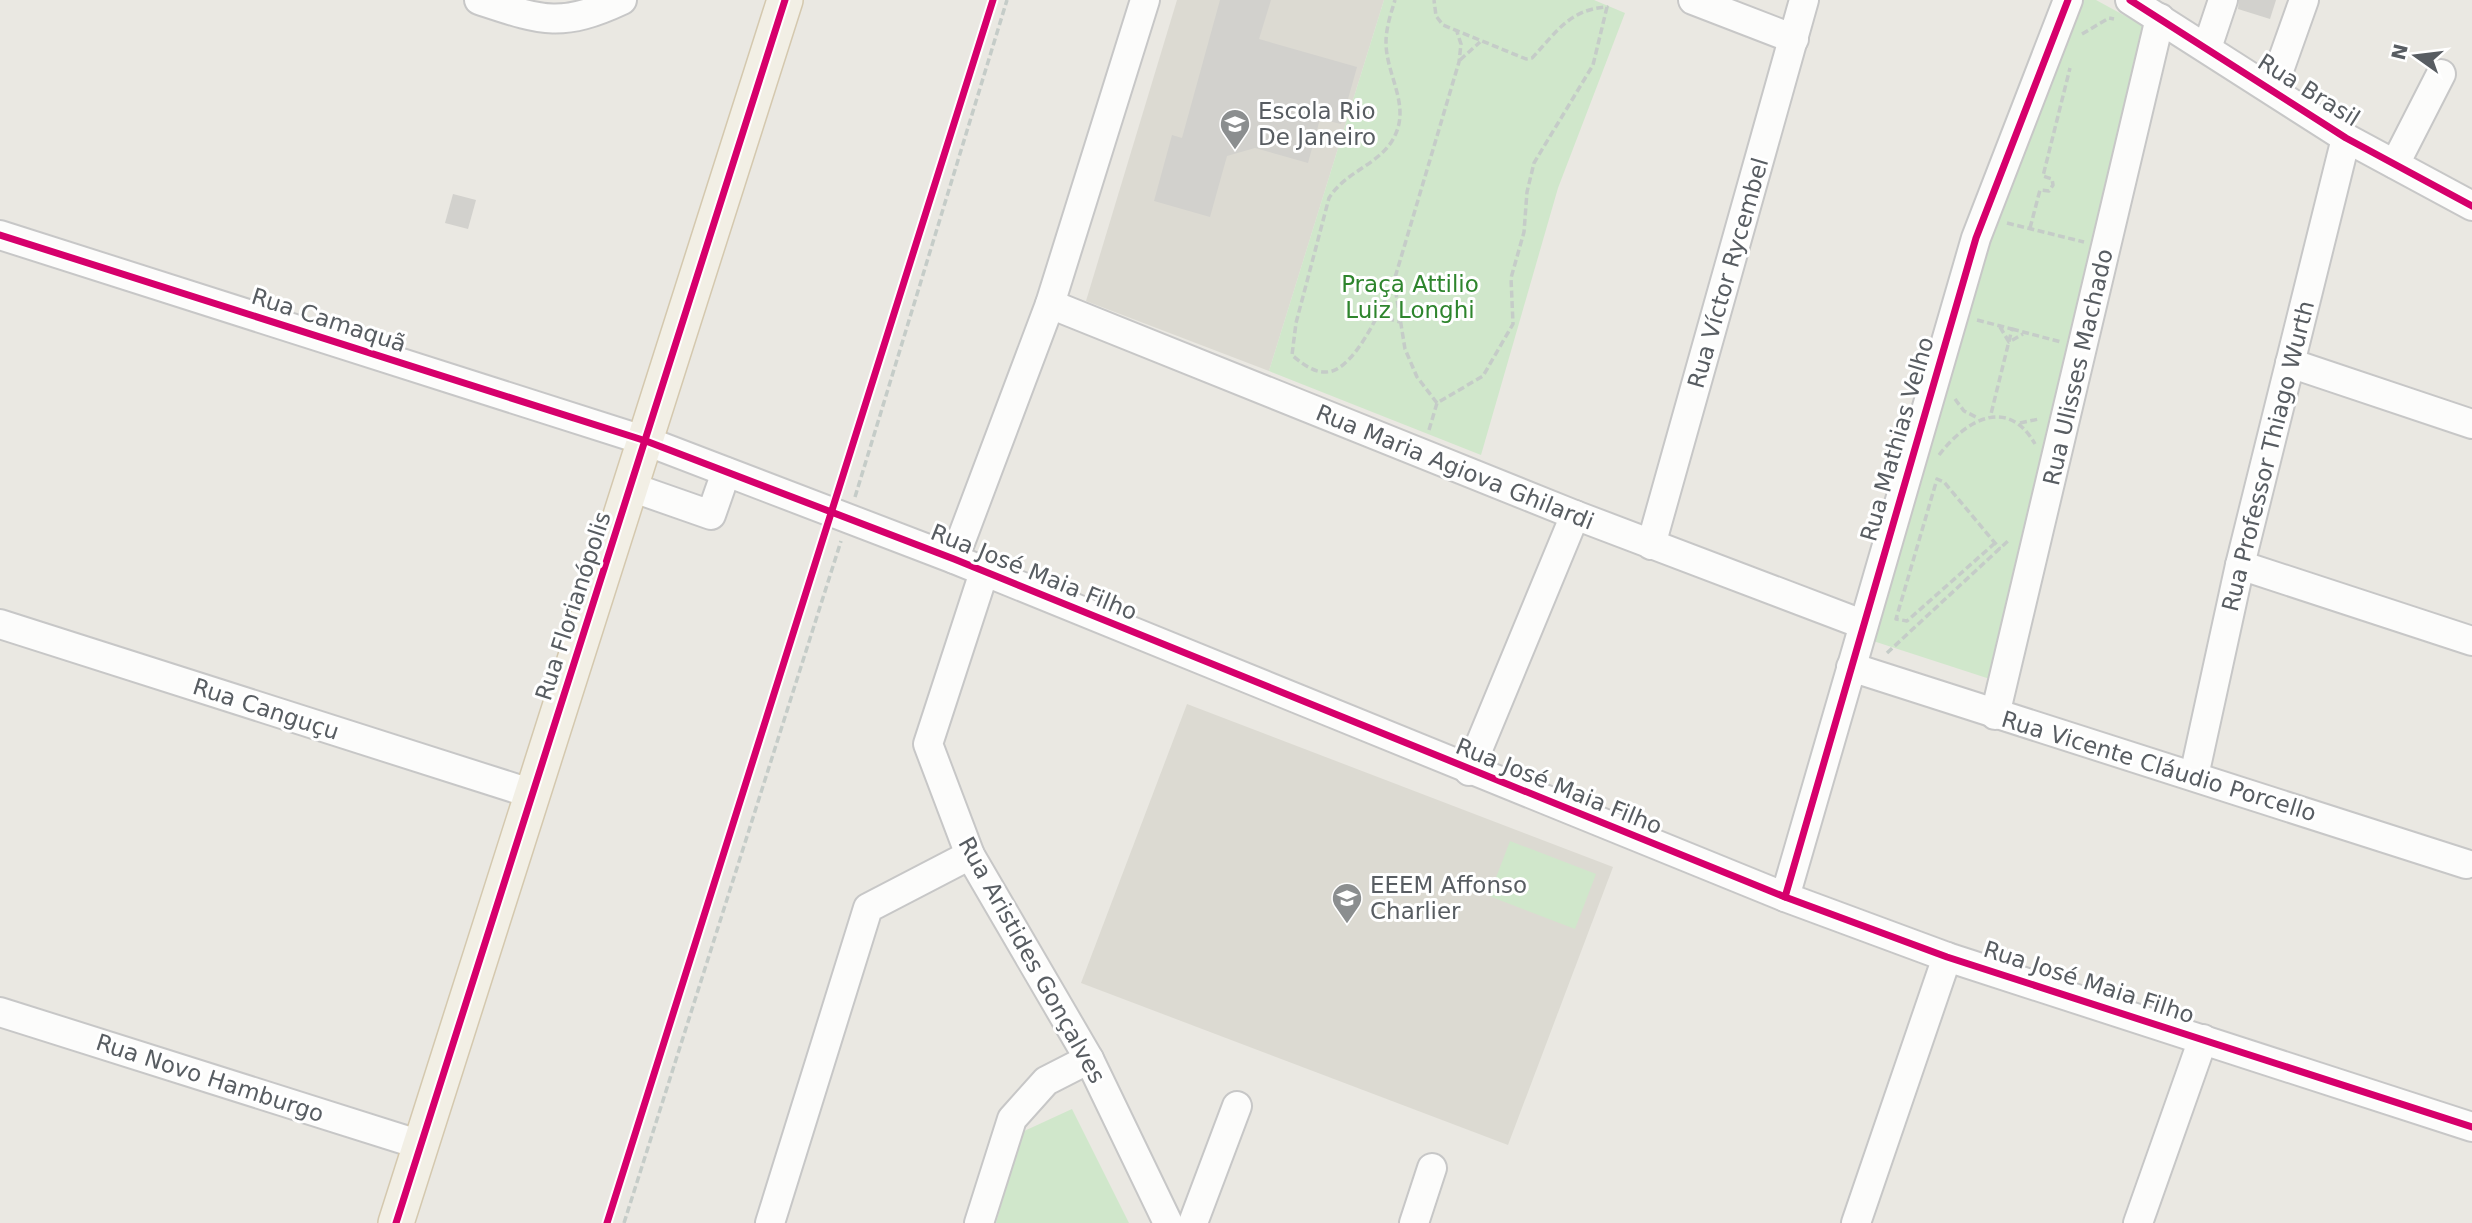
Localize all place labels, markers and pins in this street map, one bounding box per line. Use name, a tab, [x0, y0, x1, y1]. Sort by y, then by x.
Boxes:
place label: Escola Rio De Janeiro	[1258, 98, 1376, 150]
school or university icon: Escola Rio De Janeiro	[1218, 107, 1252, 151]
place label: EEEM Affonso Charlier	[1370, 872, 1527, 924]
school or university icon: EEEM Affonso Charlier	[1330, 881, 1364, 925]

